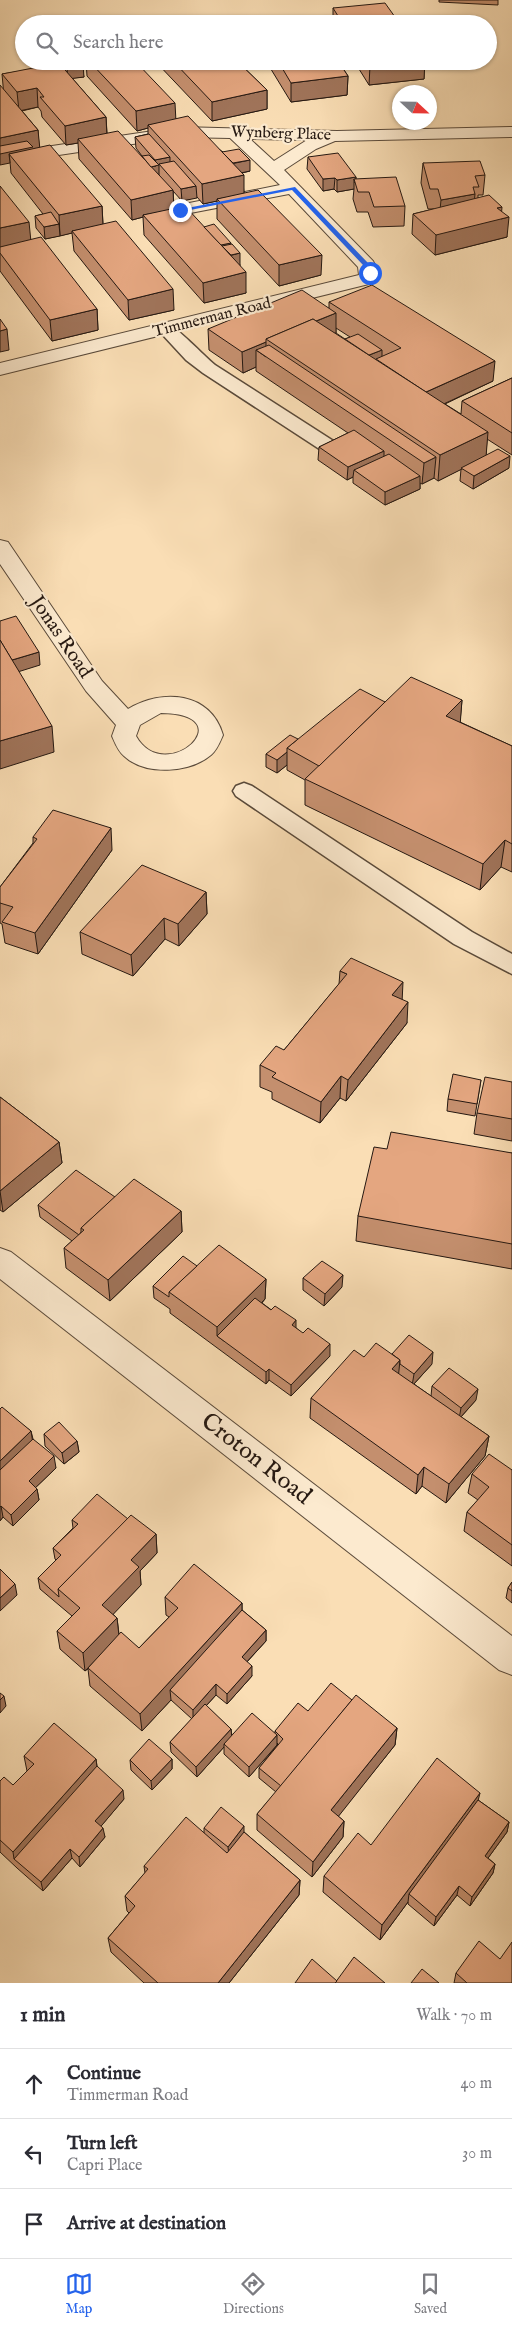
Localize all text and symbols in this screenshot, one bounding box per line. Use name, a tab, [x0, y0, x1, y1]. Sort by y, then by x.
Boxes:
search box	[15, 15, 497, 70]
icon: search	[33, 29, 61, 57]
text: Search here	[73, 31, 164, 55]
north arrow	[392, 85, 437, 130]
street label: Wynberg Place	[231, 122, 331, 146]
route end	[169, 199, 192, 222]
route start	[359, 262, 382, 285]
street label: Timmerman Road	[151, 294, 274, 342]
street label: Jonas Road	[23, 589, 98, 683]
street label: Croton Road	[194, 1406, 318, 1512]
text: 1 min	[20, 2002, 65, 2029]
text: Walk · 70 m	[416, 2006, 492, 2026]
text: Continue	[67, 2062, 141, 2086]
icon: ahead	[20, 2070, 48, 2098]
text: 40 m	[460, 2074, 492, 2094]
text: Timmerman Road	[67, 2086, 188, 2106]
text: Turn left	[67, 2132, 138, 2156]
icon: left	[20, 2140, 48, 2168]
text: 30 m	[462, 2144, 492, 2164]
text: Capri Place	[67, 2156, 142, 2176]
icon: arrive	[20, 2210, 48, 2238]
text: Arrive at destination	[67, 2212, 226, 2236]
tab: Map	[65, 2270, 93, 2318]
tab: Directions	[223, 2270, 284, 2318]
tab: Saved	[414, 2270, 447, 2318]

